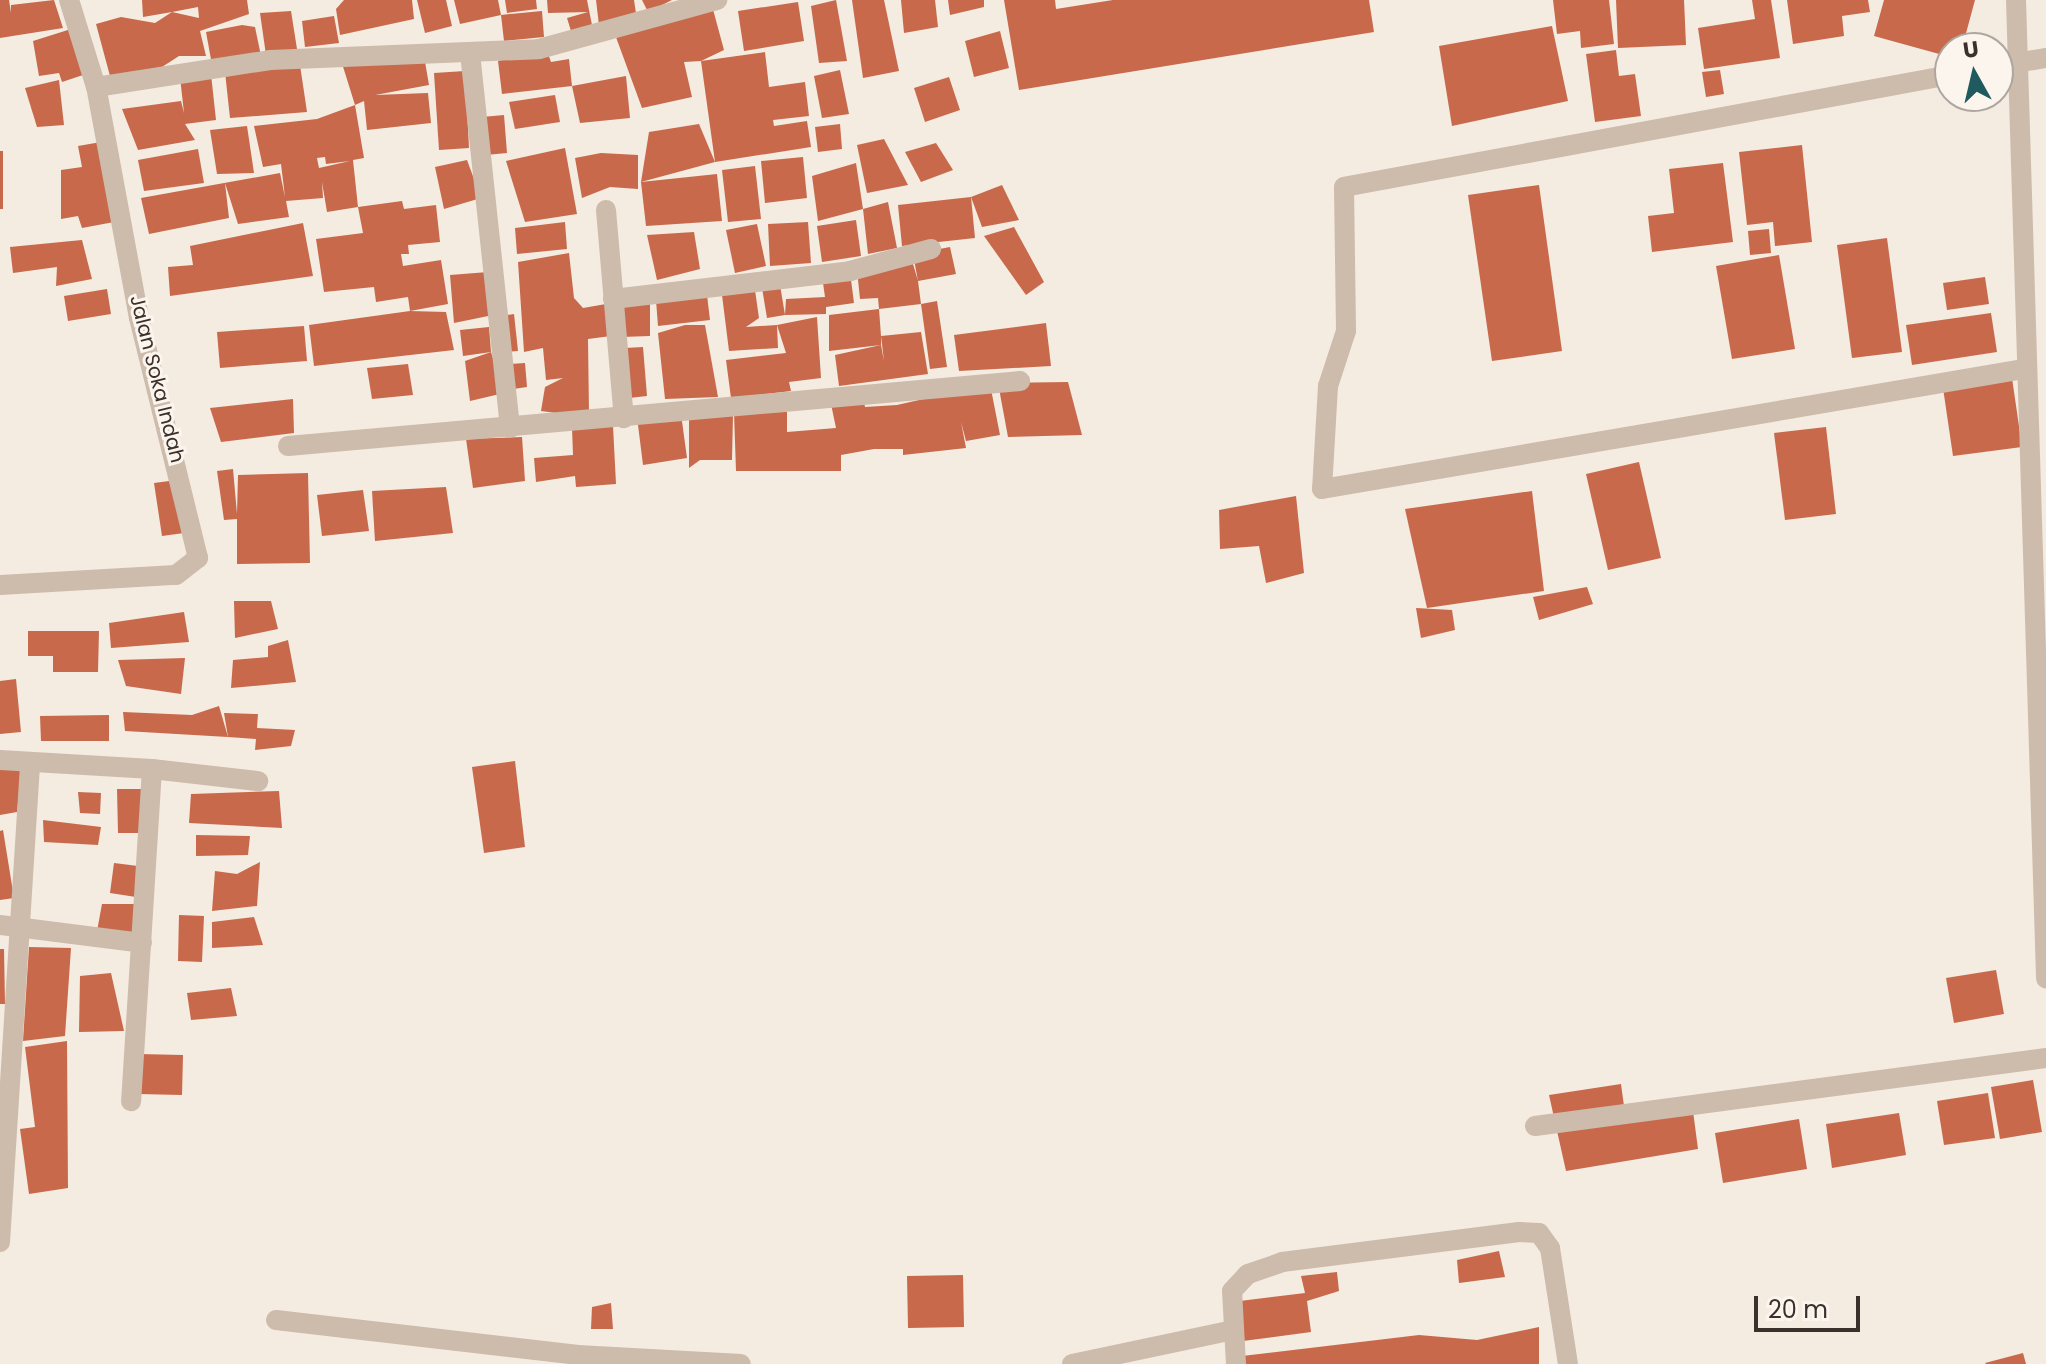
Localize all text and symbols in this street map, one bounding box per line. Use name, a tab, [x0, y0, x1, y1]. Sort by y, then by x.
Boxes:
north arrow	[1934, 32, 2014, 112]
text: U	[1961, 33, 1981, 66]
street label: Jalan Soka Indah	[125, 293, 189, 465]
scale bar	[1758, 1280, 1864, 1330]
text: 20 m	[1768, 1293, 1828, 1326]

